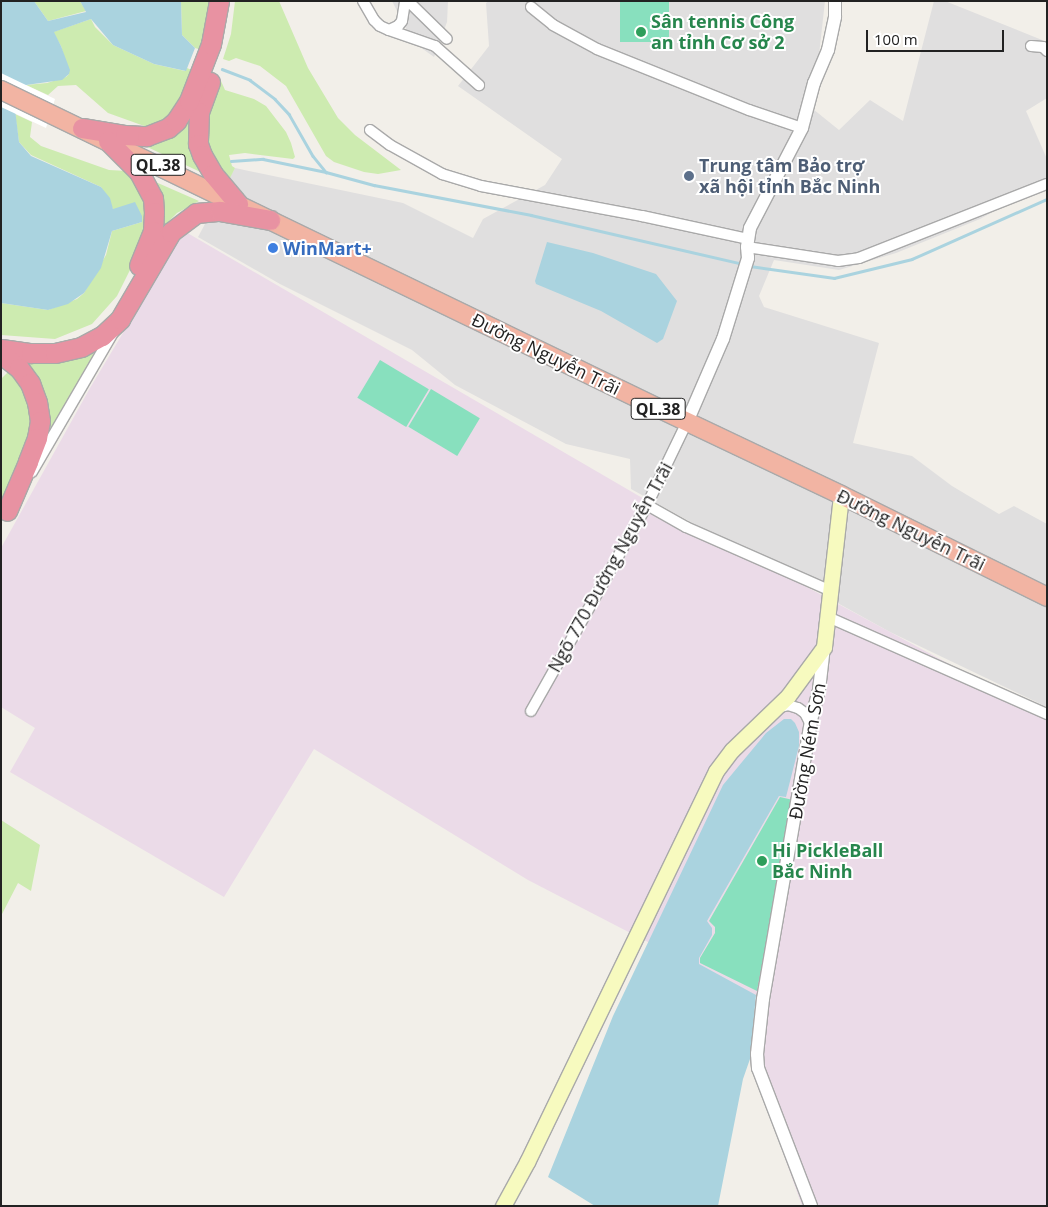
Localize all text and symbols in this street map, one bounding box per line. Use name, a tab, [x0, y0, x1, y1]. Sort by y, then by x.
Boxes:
place label: Sân tennis Công an tỉnh Cơ sở 2	[651, 11, 794, 54]
scale bar	[868, 20, 1006, 52]
marker: Sân tennis Công an tỉnh Cơ sở 2	[635, 26, 647, 38]
text: 100 m	[874, 29, 918, 49]
road number: QL.38	[130, 152, 186, 178]
place label: Trung tâm Bảo trợ xã hội tỉnh Bắc Ninh	[699, 155, 880, 198]
marker: Trung tâm Bảo trợ xã hội tỉnh Bắc Ninh	[683, 170, 695, 182]
place label: WinMart+	[283, 237, 372, 259]
marker: WinMart+	[267, 242, 279, 254]
street label: Đường Nguyễn Trãi	[468, 309, 624, 399]
road number: QL.38	[630, 396, 686, 422]
street label: Ngõ 770 Đường Nguyễn Trãi	[543, 458, 677, 676]
street label: Đường Nguyễn Trãi	[833, 485, 989, 575]
street label: Đường Ném Sơn	[784, 681, 830, 821]
place label: Hi PickleBall Bắc Ninh	[772, 840, 883, 882]
marker: Hi PickleBall Bắc Ninh	[756, 855, 768, 867]

